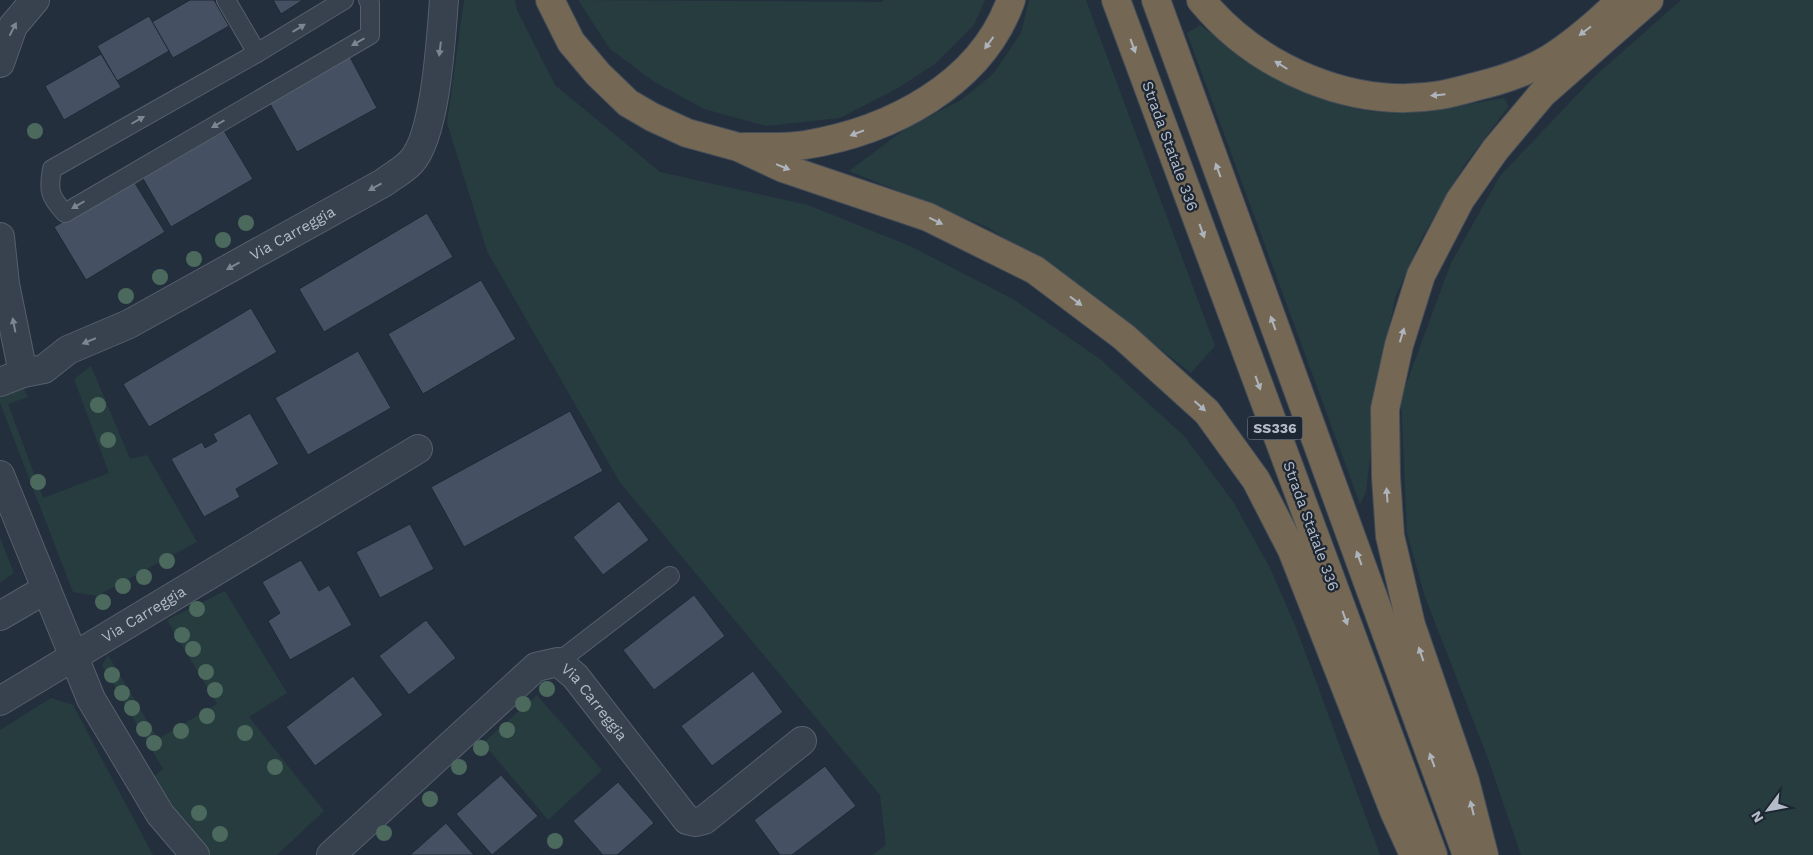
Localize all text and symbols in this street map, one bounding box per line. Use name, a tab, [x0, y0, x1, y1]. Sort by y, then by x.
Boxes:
one-way arrow	[10, 22, 18, 36]
one-way arrow	[292, 23, 305, 32]
one-way arrow	[1579, 26, 1592, 37]
one-way arrow	[984, 36, 994, 49]
one-way arrow	[352, 37, 365, 46]
one-way arrow	[1129, 39, 1137, 54]
one-way arrow	[436, 41, 444, 57]
one-way arrow	[1274, 61, 1287, 70]
street label: Strada Statale 336	[1138, 79, 1202, 213]
one-way arrow	[1429, 91, 1445, 99]
one-way arrow	[132, 116, 145, 125]
one-way arrow	[211, 119, 225, 128]
one-way arrow	[849, 129, 864, 137]
one-way arrow	[1214, 162, 1222, 177]
one-way arrow	[775, 164, 790, 171]
one-way arrow	[368, 183, 382, 191]
one-way arrow	[71, 201, 84, 210]
street label: Via Carreggia	[247, 202, 339, 264]
one-way arrow	[929, 217, 943, 225]
one-way arrow	[1198, 224, 1206, 239]
one-way arrow	[226, 262, 240, 270]
one-way arrow	[1069, 296, 1083, 306]
one-way arrow	[1269, 315, 1277, 330]
one-way arrow	[9, 316, 17, 332]
one-way arrow	[1399, 327, 1407, 342]
one-way arrow	[82, 337, 96, 345]
one-way arrow	[1254, 376, 1262, 391]
one-way arrow	[1194, 400, 1206, 412]
road number: SS336	[1248, 416, 1302, 439]
street label: Strada Statale 336	[1279, 459, 1343, 593]
one-way arrow	[1383, 487, 1391, 503]
one-way arrow	[1355, 550, 1363, 565]
street label: Via Carreggia	[99, 582, 190, 646]
one-way arrow	[1341, 611, 1349, 626]
one-way arrow	[1417, 646, 1424, 661]
street label: Via Carreggia	[558, 659, 631, 745]
one-way arrow	[1428, 752, 1436, 767]
north arrow	[1743, 785, 1793, 835]
one-way arrow	[1468, 800, 1476, 815]
text: N	[1747, 808, 1767, 826]

